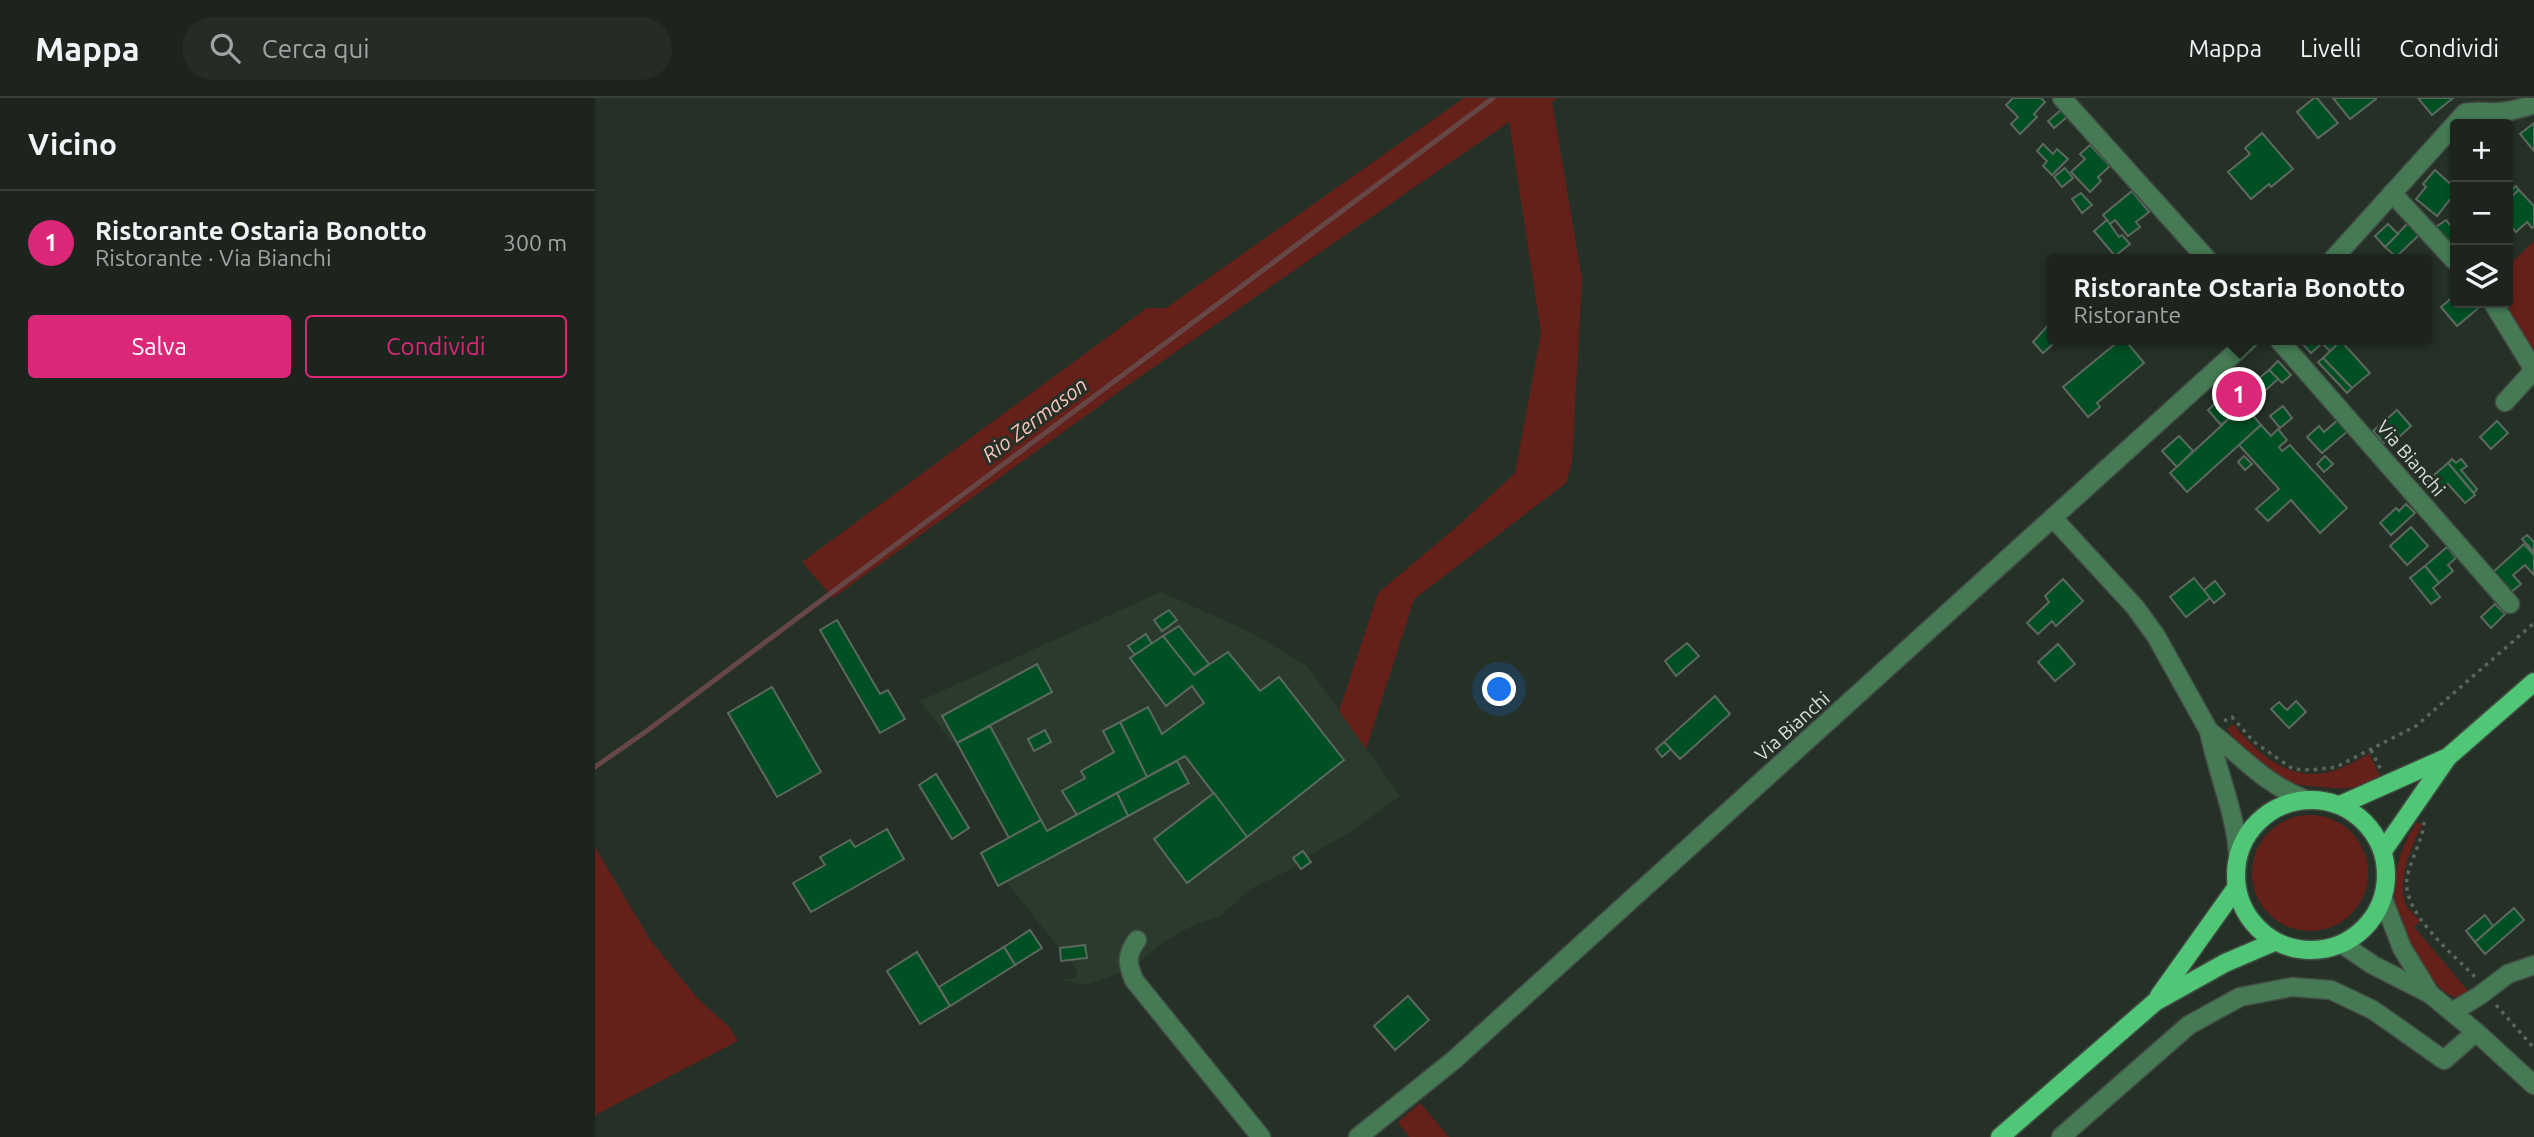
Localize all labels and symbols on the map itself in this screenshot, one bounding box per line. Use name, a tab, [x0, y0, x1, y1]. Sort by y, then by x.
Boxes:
pin: 1	[2216, 368, 2262, 420]
water label: Rio Zermason	[977, 372, 1091, 466]
street label: Via Bianchi	[2372, 416, 2450, 500]
your location	[1482, 672, 1516, 706]
street label: Via Bianchi	[1750, 687, 1834, 765]

